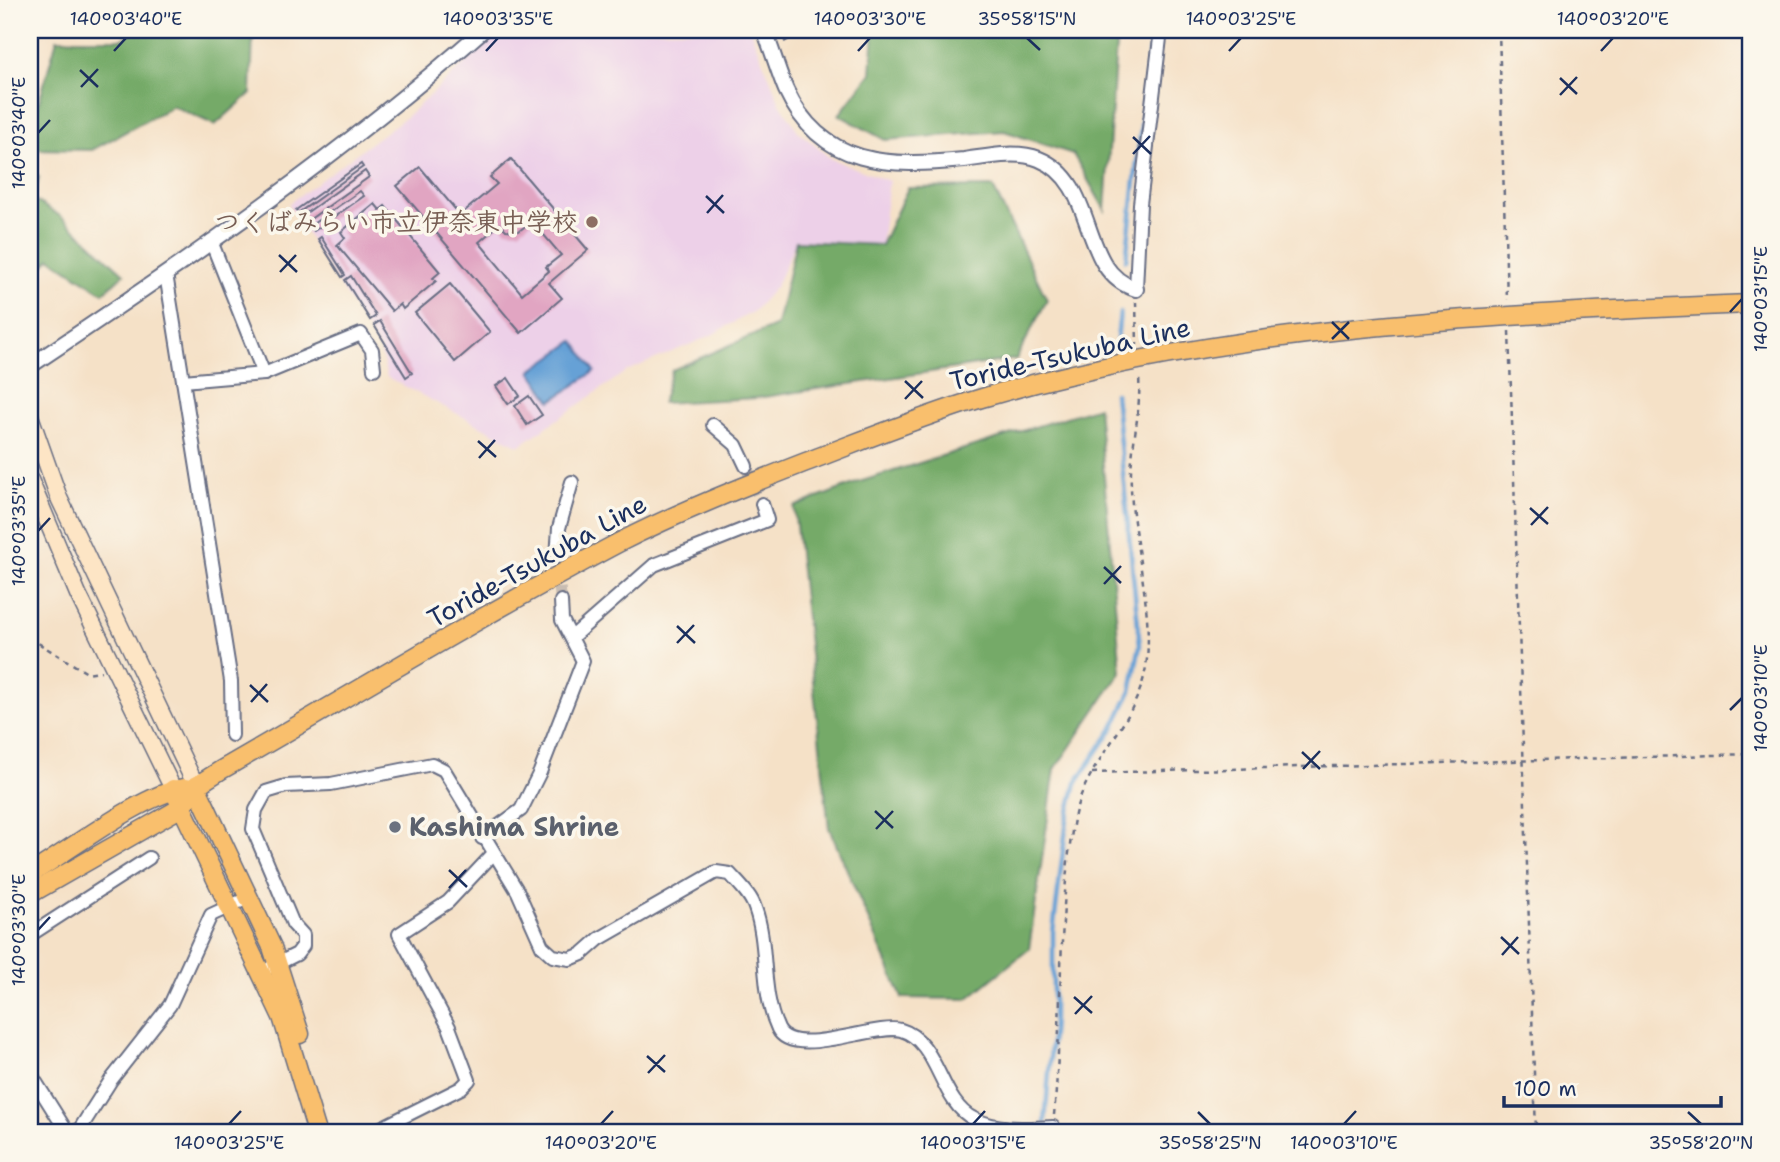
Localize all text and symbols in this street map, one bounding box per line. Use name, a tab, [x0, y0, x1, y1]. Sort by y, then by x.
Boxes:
text: 140°03'40"E	[70, 7, 182, 31]
text: 140°03'35"E	[443, 7, 553, 31]
text: 140°03'30"E	[814, 7, 926, 31]
text: 35°58'15"N	[978, 7, 1077, 31]
text: 140°03'25"E	[1186, 7, 1296, 31]
text: 140°03'20"E	[1557, 7, 1669, 31]
text: 140°03'40"E	[7, 77, 31, 189]
place label: つくばみらい市立伊奈東中学校	[214, 204, 578, 239]
marker: つくばみらい市立伊奈東中学校	[584, 214, 600, 230]
text: 140°03'15"E	[1749, 246, 1773, 352]
street label: Toride-Tsukuba Line	[946, 309, 1194, 398]
text: 140°03'35"E	[7, 476, 31, 586]
street label: Toride-Tsukuba Line	[421, 486, 653, 635]
text: 140°03'10"E	[1749, 644, 1773, 752]
place label: Kashima Shrine	[409, 809, 619, 844]
marker: Kashima Shrine	[387, 819, 403, 835]
text: 140°03'30"E	[7, 874, 31, 986]
scale bar	[1504, 1064, 1720, 1108]
text: 100 m	[1514, 1075, 1577, 1103]
text: 140°03'25"E	[174, 1131, 284, 1155]
text: 140°03'20"E	[545, 1131, 657, 1155]
text: 140°03'15"E	[920, 1131, 1026, 1155]
text: 35°58'25"N	[1158, 1131, 1262, 1155]
text: 140°03'10"E	[1290, 1131, 1398, 1155]
text: 35°58'20"N	[1648, 1131, 1754, 1155]

